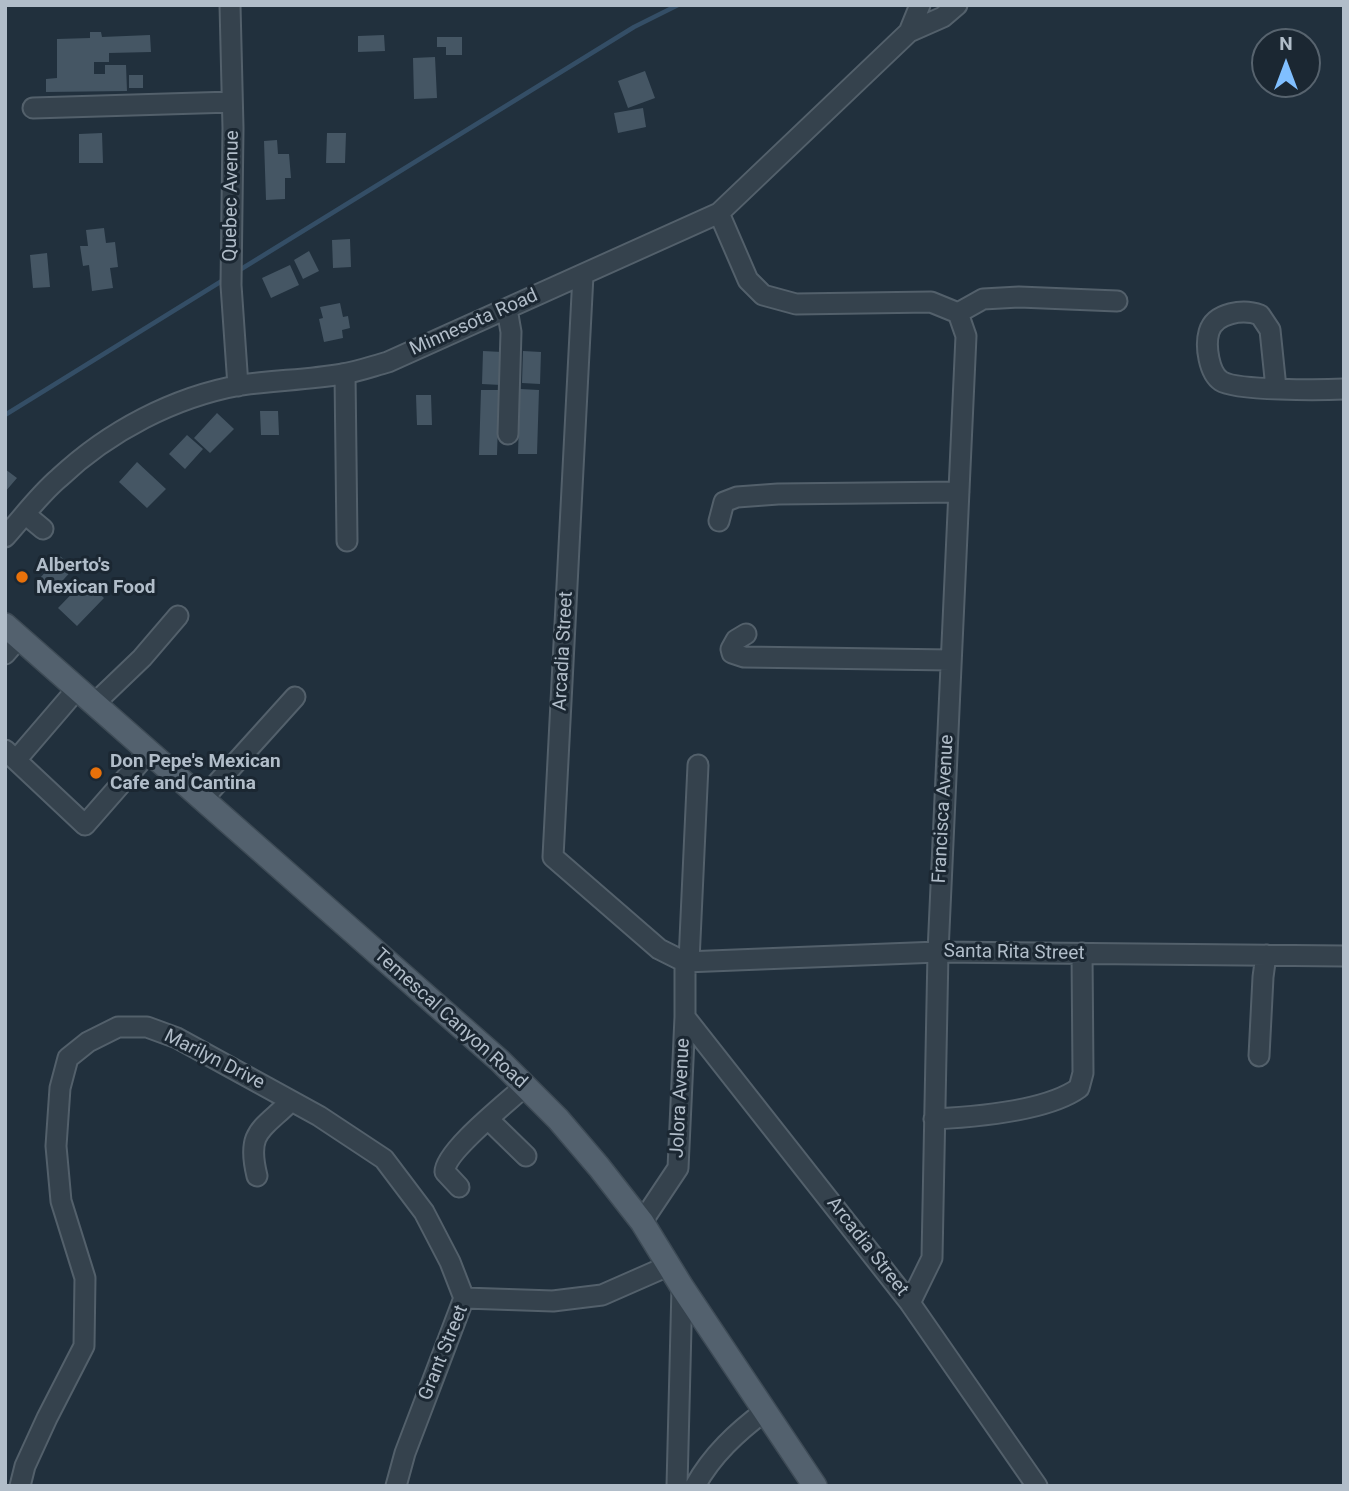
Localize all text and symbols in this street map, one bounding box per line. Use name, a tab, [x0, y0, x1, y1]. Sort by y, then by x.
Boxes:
north arrow	[1251, 28, 1321, 98]
text: N	[1279, 32, 1293, 55]
street label: Quebec Avenue	[219, 130, 245, 262]
street label: Minnesota Road	[406, 285, 542, 361]
place label: Alberto's Mexican Food	[36, 555, 155, 599]
marker: Alberto's Mexican Food	[14, 569, 30, 585]
street label: Arcadia Street	[549, 591, 579, 711]
street label: Francisca Avenue	[929, 734, 959, 884]
place label: Don Pepe's Mexican Cafe and Cantina	[110, 751, 281, 795]
marker: Don Pepe's Mexican Cafe and Cantina	[88, 765, 104, 781]
street label: Santa Rita Street	[943, 940, 1085, 966]
street label: Temescal Canyon Road	[369, 944, 531, 1094]
street label: Marilyn Drive	[160, 1025, 268, 1095]
street label: Jolora Avenue	[666, 1037, 696, 1159]
street label: Arcadia Street	[821, 1193, 913, 1301]
street label: Grant Street	[415, 1302, 473, 1404]

